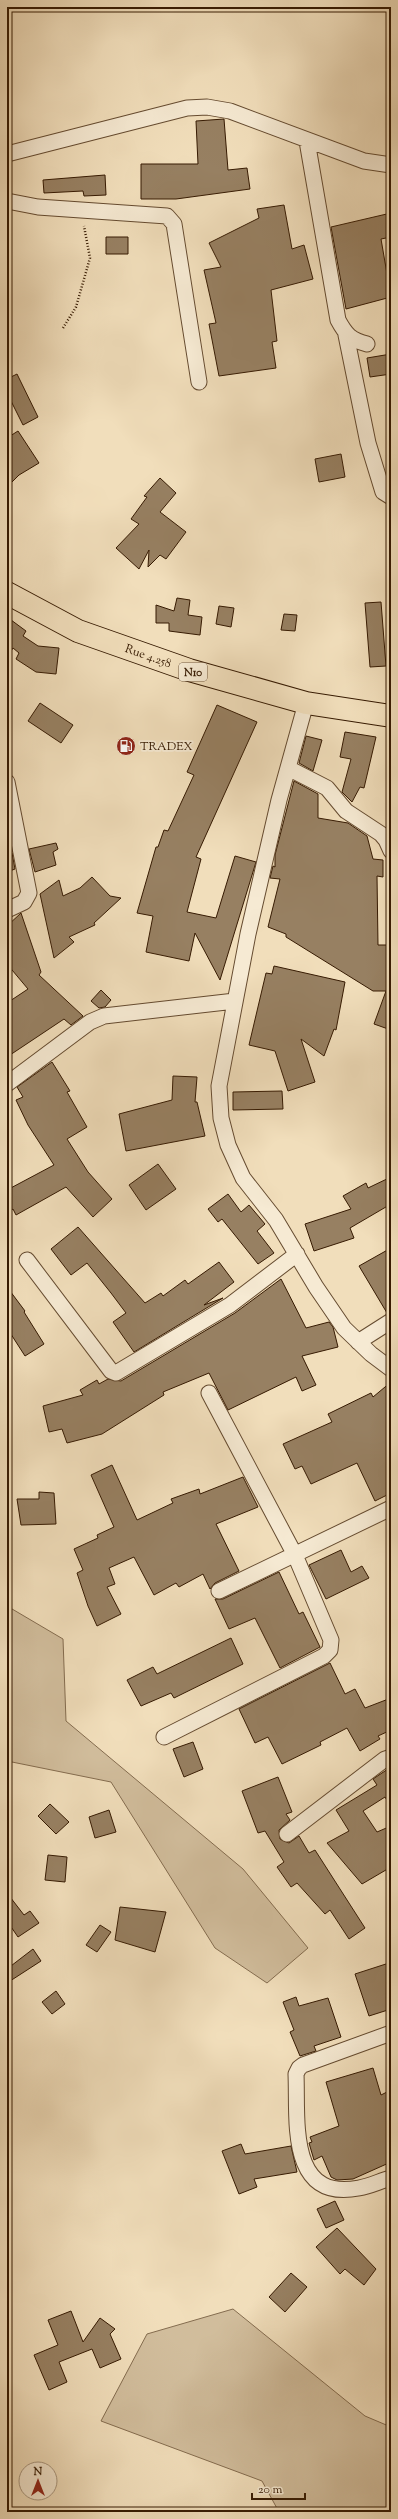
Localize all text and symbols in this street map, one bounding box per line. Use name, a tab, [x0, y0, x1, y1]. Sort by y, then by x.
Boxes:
street label: Rue 4.258	[122, 640, 174, 673]
road number: N10	[179, 663, 207, 681]
fuel station icon: TRADEX	[115, 735, 137, 757]
place label: TRADEX	[140, 738, 193, 756]
north arrow	[18, 2461, 58, 2501]
text: N	[33, 2464, 43, 2480]
scale bar	[252, 2475, 305, 2501]
text: 20 m	[258, 2481, 283, 2499]

